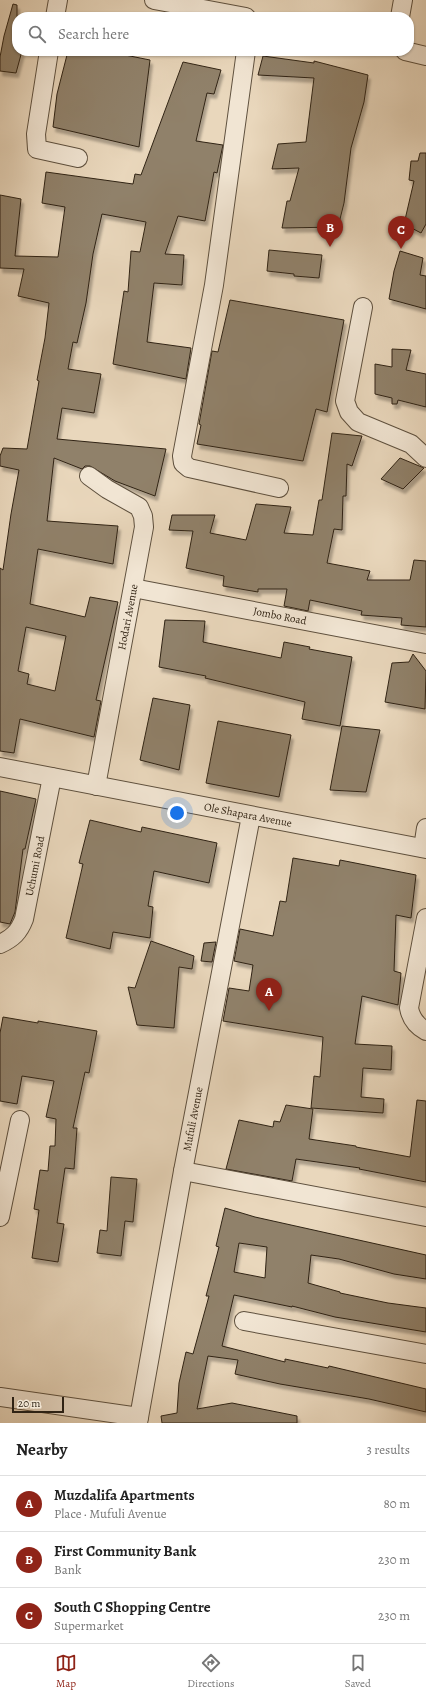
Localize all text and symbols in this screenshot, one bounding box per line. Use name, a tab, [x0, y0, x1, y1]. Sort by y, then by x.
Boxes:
search box	[12, 12, 414, 56]
icon: search	[26, 23, 48, 45]
text: Search here	[58, 24, 129, 44]
pin: B	[317, 214, 343, 247]
pin: C	[388, 216, 414, 249]
street label: Hodari Avenue	[114, 583, 142, 651]
street label: Jombo Road	[252, 603, 308, 629]
street label: Ole Shapara Avenue	[203, 799, 293, 831]
your location	[167, 803, 187, 823]
street label: Uchumi Road	[22, 835, 48, 897]
pin: A	[256, 978, 282, 1011]
street label: Mufuli Avenue	[179, 1085, 207, 1153]
scale bar	[12, 1395, 64, 1414]
text: 20 m	[18, 1396, 40, 1411]
text: Nearby	[16, 1438, 67, 1461]
text: 3 results	[366, 1441, 410, 1458]
text: Muzdalifa Apartments	[54, 1485, 195, 1505]
text: A	[25, 1495, 33, 1512]
text: 80 m	[383, 1495, 410, 1512]
text: Place · Mufuli Avenue	[54, 1505, 167, 1522]
text: First Community Bank	[54, 1541, 196, 1561]
text: B	[25, 1551, 33, 1568]
text: 230 m	[378, 1551, 410, 1568]
text: Bank	[54, 1561, 81, 1578]
text: South C Shopping Centre	[54, 1597, 211, 1617]
text: C	[25, 1607, 33, 1624]
text: 230 m	[378, 1607, 410, 1624]
text: Supermarket	[54, 1617, 124, 1634]
tab: Map	[55, 1652, 77, 1691]
tab: Directions	[187, 1652, 235, 1691]
tab: Saved	[345, 1652, 371, 1691]

